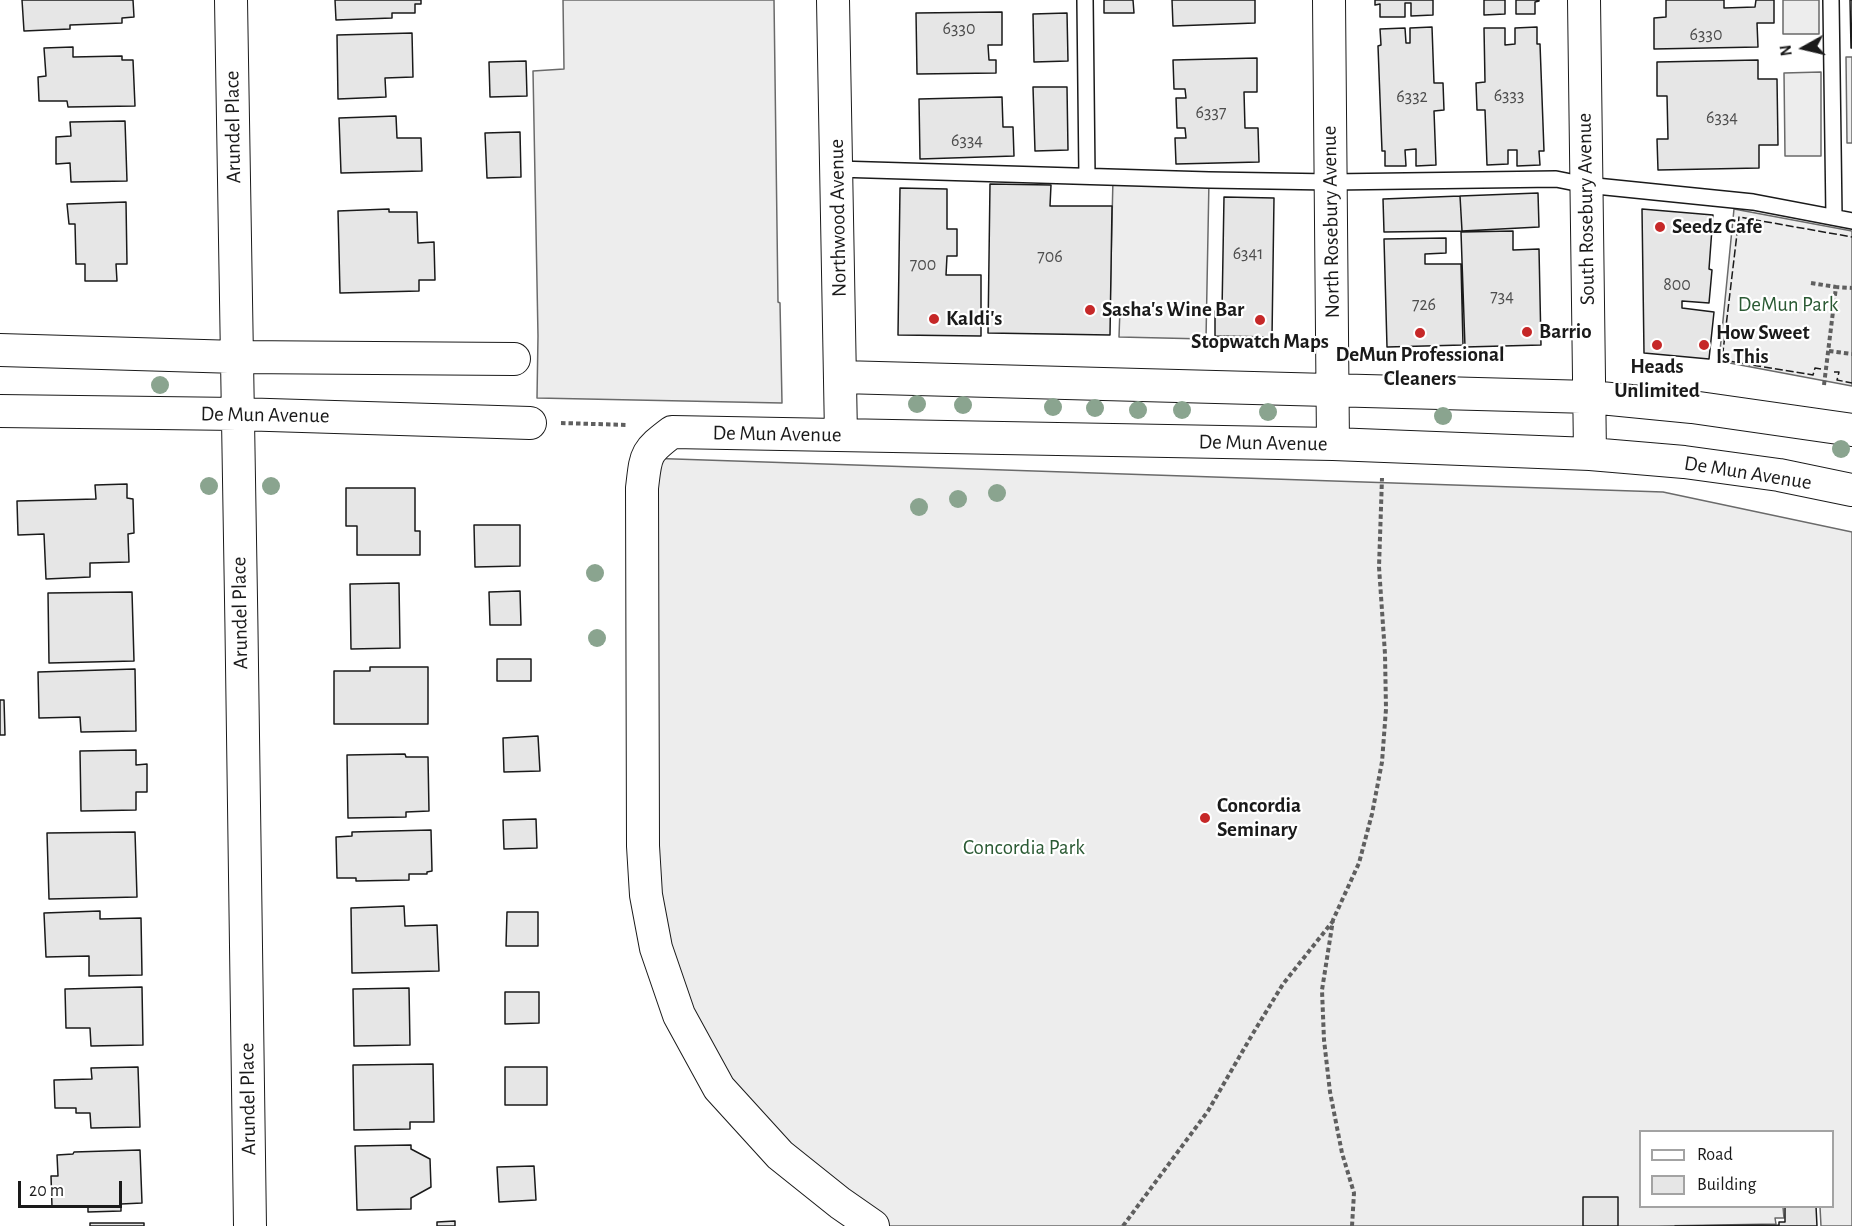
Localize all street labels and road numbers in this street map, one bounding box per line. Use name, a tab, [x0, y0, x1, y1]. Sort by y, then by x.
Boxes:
street label: Arundel Place	[219, 70, 247, 184]
street label: South Rosebury Avenue	[1572, 113, 1600, 305]
street label: North Rosebury Avenue	[1317, 126, 1345, 318]
street label: Northwood Avenue	[824, 139, 852, 297]
street label: De Mun Avenue	[200, 401, 330, 429]
street label: De Mun Avenue	[712, 420, 842, 448]
street label: De Mun Avenue	[1198, 429, 1328, 457]
street label: De Mun Avenue	[1682, 450, 1814, 496]
street label: Arundel Place	[226, 556, 254, 670]
street label: Arundel Place	[234, 1042, 262, 1156]

